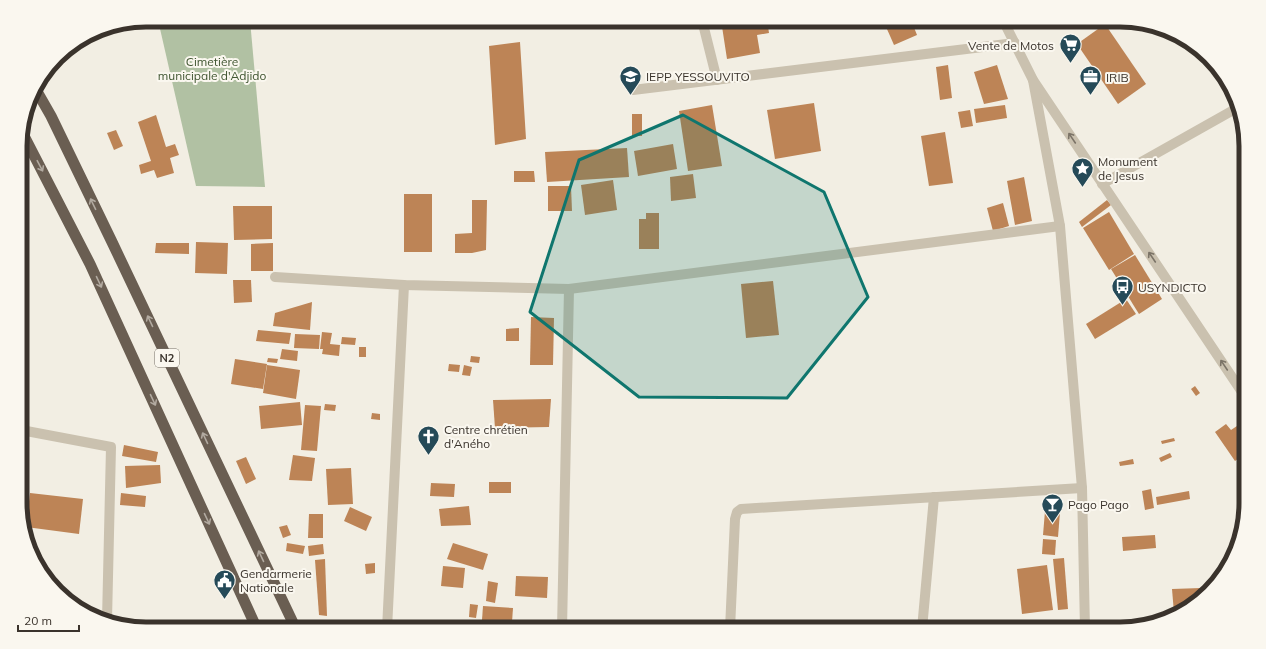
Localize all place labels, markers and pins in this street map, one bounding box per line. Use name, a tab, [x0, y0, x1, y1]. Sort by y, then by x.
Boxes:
supermarket icon: Vente de Motos	[1057, 32, 1083, 65]
place label: Vente de Motos	[968, 38, 1054, 53]
school or university icon: IEPP YESSOUVITO	[618, 63, 644, 96]
office icon: IRIB	[1077, 64, 1103, 97]
place label: IEPP YESSOUVITO	[646, 69, 750, 84]
place label: IRIB	[1106, 70, 1129, 85]
place label: Monument de Jesus	[1098, 154, 1157, 183]
place icon: Monument de Jesus	[1069, 155, 1095, 188]
bus stop icon: USYNDICTO	[1109, 274, 1135, 307]
place label: USYNDICTO	[1138, 280, 1207, 295]
place label: Centre chrétien d'Aného	[444, 422, 528, 451]
church icon: Centre chrétien d'Aného	[416, 423, 442, 456]
bar icon: Pago Pago	[1040, 491, 1066, 524]
place label: Pago Pago	[1068, 497, 1129, 512]
place label: Gendarmerie Nationale	[240, 566, 312, 595]
public building icon: Gendarmerie Nationale	[211, 567, 237, 600]

